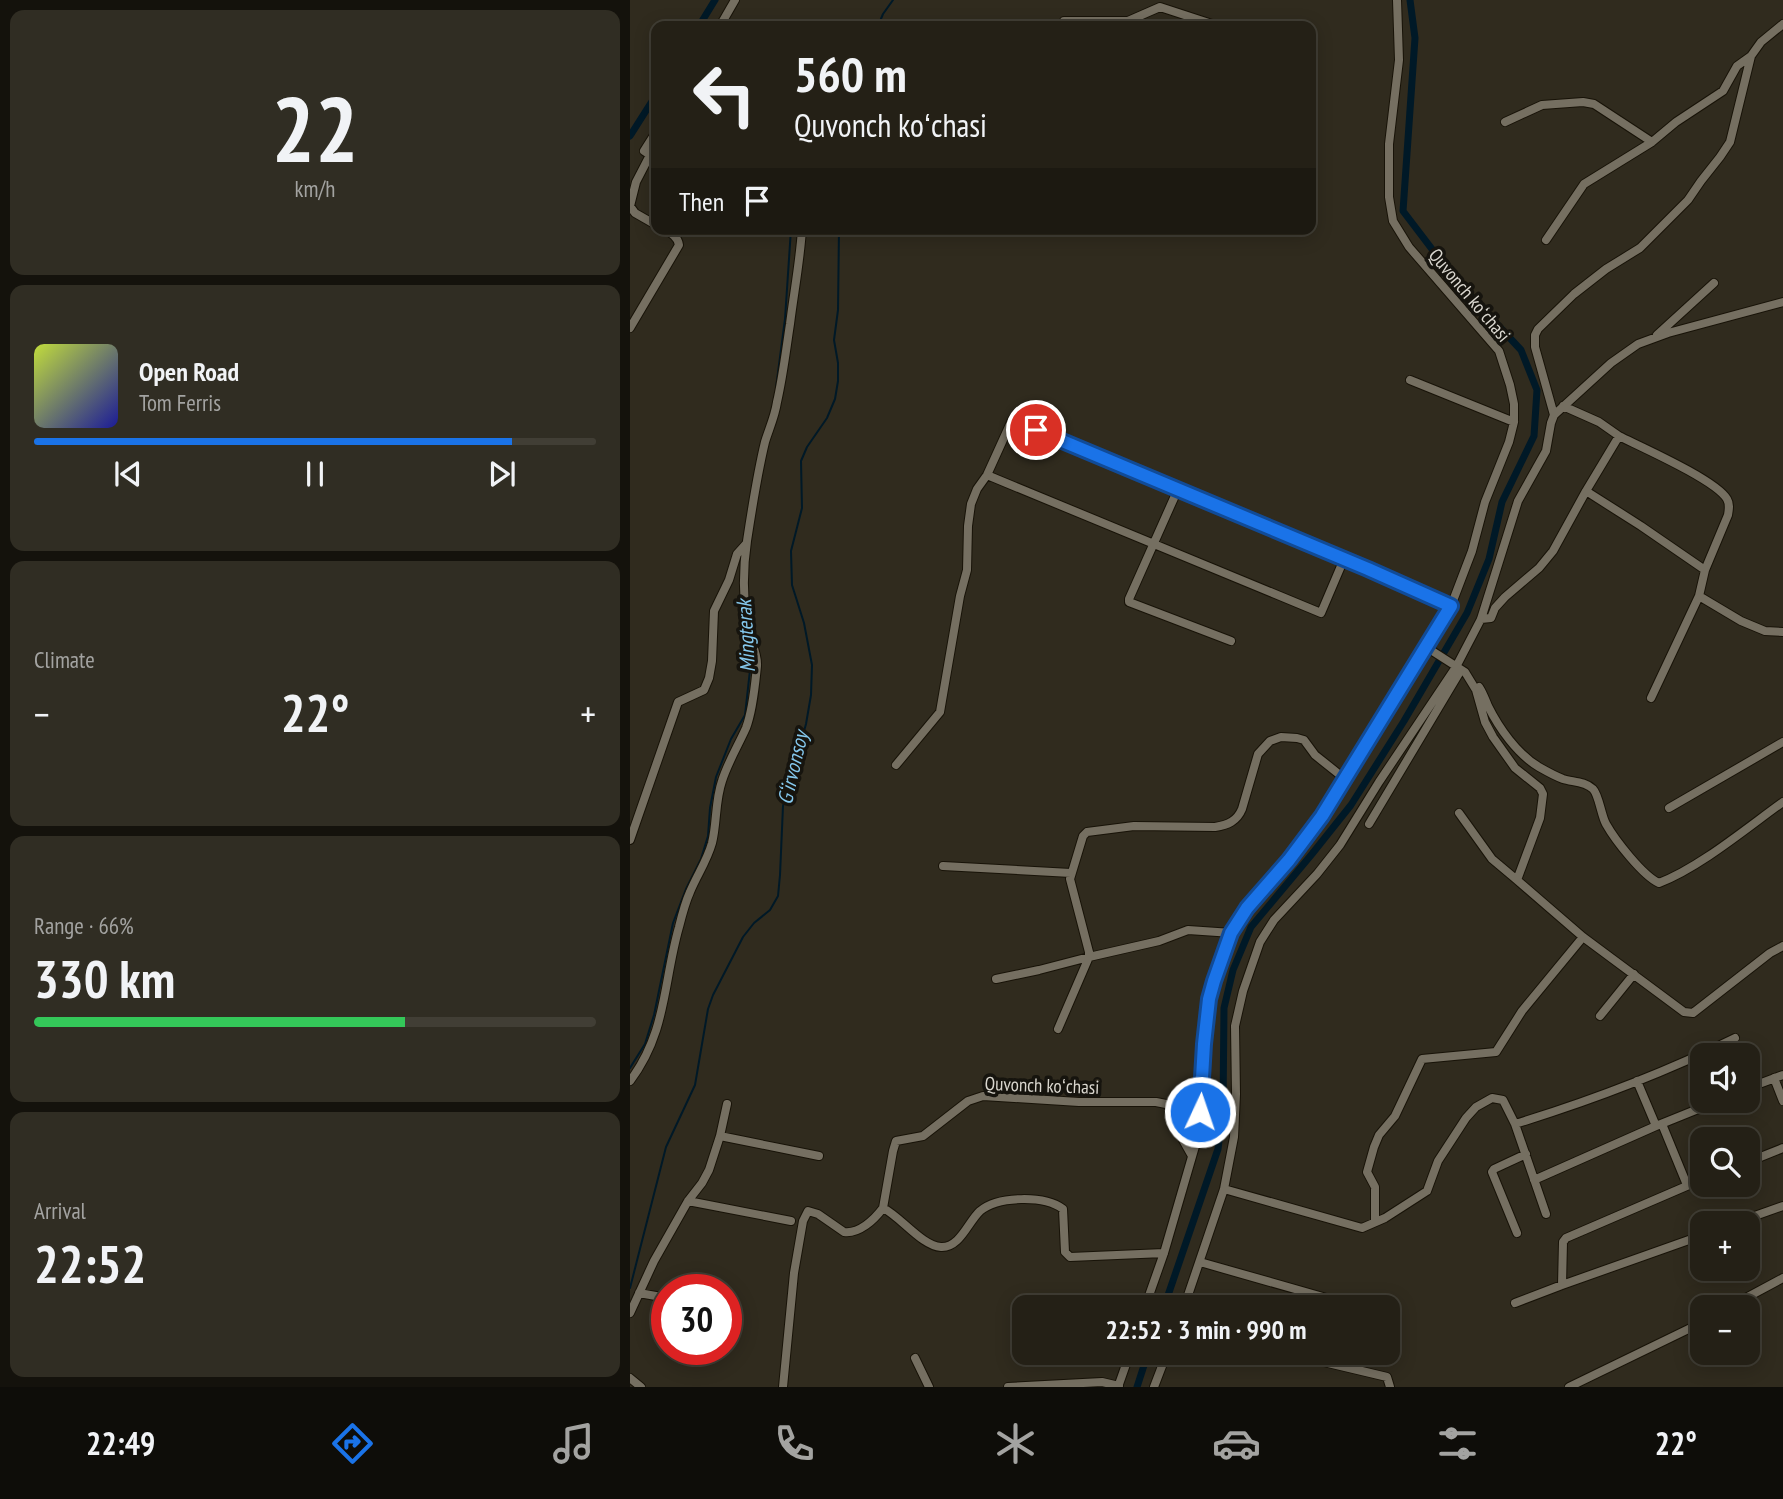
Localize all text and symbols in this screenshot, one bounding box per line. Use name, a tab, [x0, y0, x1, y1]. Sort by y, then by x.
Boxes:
text: 560 m	[794, 42, 907, 106]
icon: left	[679, 49, 770, 140]
text: 22	[272, 69, 359, 187]
text: Quvonch koʻchasi	[794, 104, 987, 146]
text: km/h	[295, 174, 335, 203]
icon: arrive	[738, 182, 776, 220]
text: Then	[679, 185, 724, 218]
street label: Quvonch koʻchasi	[1424, 243, 1516, 347]
text: Open Road	[139, 355, 239, 388]
text: Tom Ferris	[139, 388, 221, 417]
pin	[1006, 400, 1066, 460]
icon: arrive	[1017, 411, 1055, 449]
icon: previous	[109, 455, 147, 493]
icon: pause	[296, 455, 334, 493]
icon: next	[483, 455, 521, 493]
water label: Mingterak	[730, 596, 761, 673]
text: Climate	[34, 645, 95, 674]
text: 22°	[281, 679, 349, 746]
text: −	[34, 689, 50, 738]
text: +	[580, 689, 596, 738]
water label: G‘irvonsoy	[771, 726, 815, 807]
text: Range · 66%	[34, 911, 134, 940]
text: 330 km	[34, 945, 175, 1012]
map controls	[1690, 1043, 1760, 1365]
button: sound	[1690, 1043, 1760, 1113]
street label: Quvonch koʻchasi	[984, 1071, 1100, 1099]
position arrow	[1163, 1075, 1237, 1149]
button: search	[1690, 1127, 1760, 1197]
text: Arrival	[34, 1196, 86, 1225]
button: +	[1690, 1211, 1760, 1281]
text: 22:52	[34, 1230, 146, 1297]
speed limit sign: 30	[651, 1274, 742, 1365]
button: −	[1690, 1295, 1760, 1365]
text: 22:52 · 3 min · 990 m	[1106, 1313, 1306, 1346]
icon: directions	[328, 1419, 377, 1468]
icon: music	[549, 1419, 598, 1468]
icon: phone	[770, 1419, 819, 1468]
icon: climate	[991, 1419, 1040, 1468]
icon: car	[1212, 1419, 1261, 1468]
icon: filters	[1433, 1419, 1482, 1468]
text: 22:49	[86, 1422, 155, 1464]
text: 22°	[1655, 1422, 1697, 1464]

